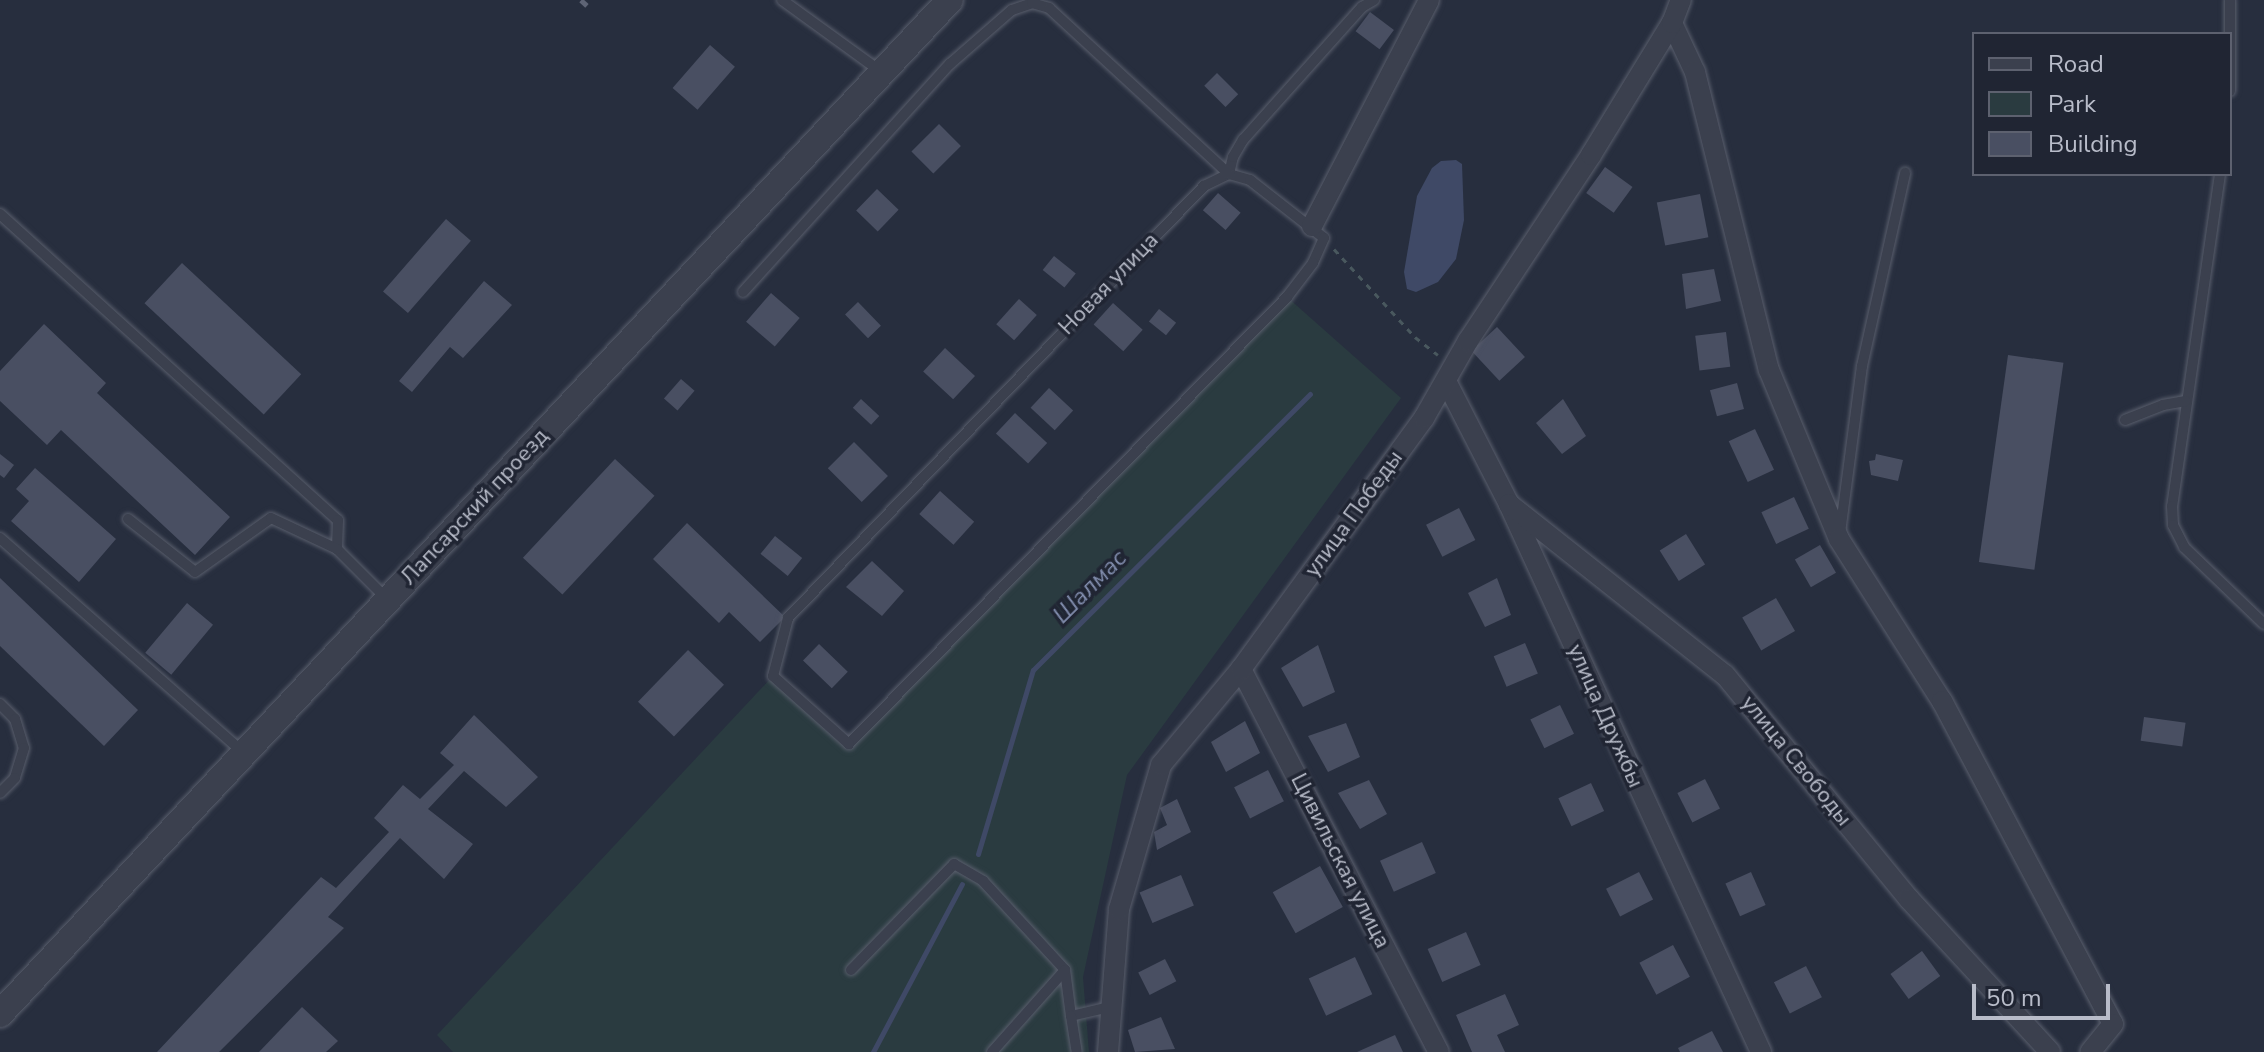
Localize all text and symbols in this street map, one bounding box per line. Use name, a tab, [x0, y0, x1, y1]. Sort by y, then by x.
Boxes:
legend	[1972, 32, 2232, 176]
text: Road	[2048, 48, 2104, 80]
text: Park	[2048, 88, 2096, 120]
text: Building	[2048, 128, 2138, 160]
street label: Новая улица	[1054, 227, 1164, 341]
street label: Лапсарский проезд	[396, 423, 554, 591]
street label: улица Победы	[1299, 446, 1409, 582]
water label: Шалмас	[1047, 544, 1133, 630]
street label: улица Дружбы	[1562, 640, 1648, 792]
street label: улица Свободы	[1735, 690, 1857, 832]
street label: Цивильская улица	[1285, 769, 1395, 953]
scale bar	[1976, 968, 2114, 1018]
text: 50 m	[1986, 982, 2042, 1014]

